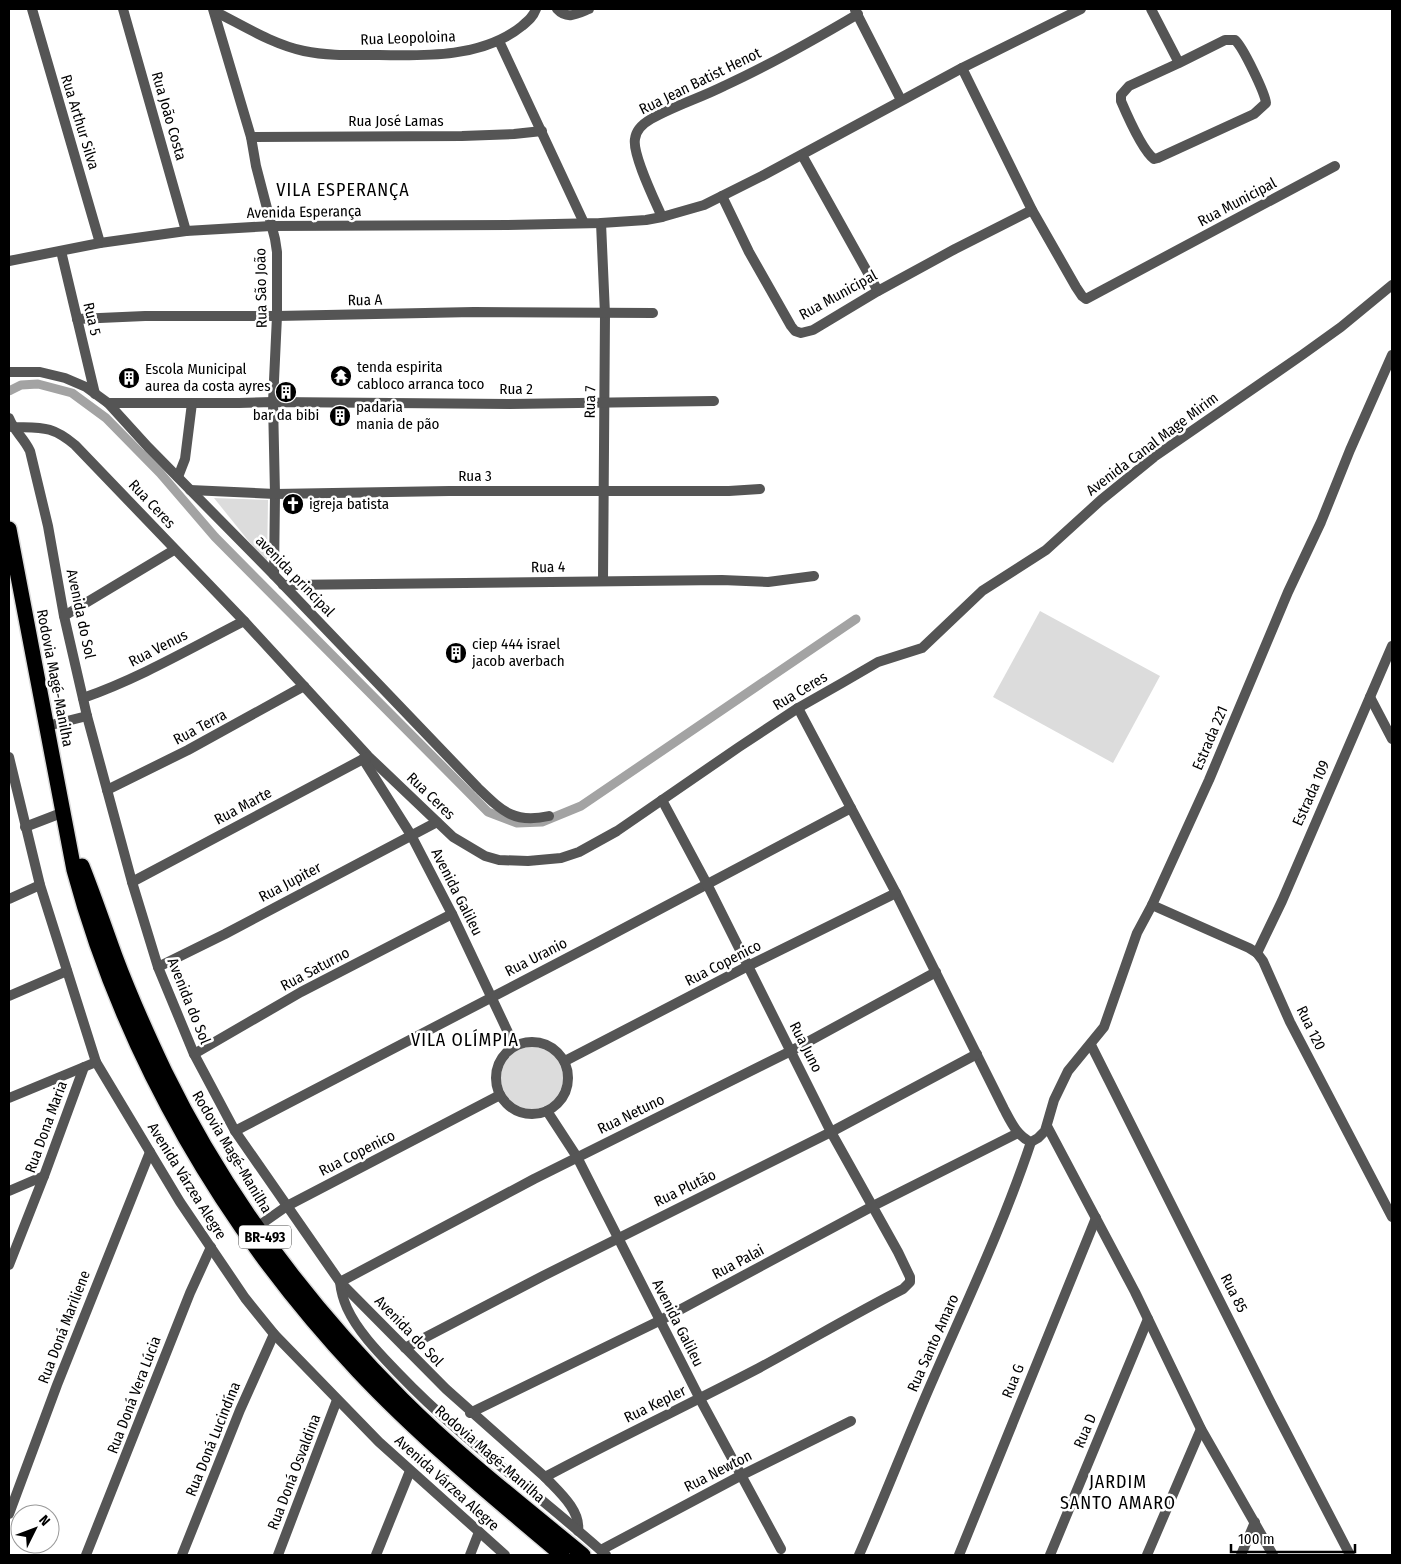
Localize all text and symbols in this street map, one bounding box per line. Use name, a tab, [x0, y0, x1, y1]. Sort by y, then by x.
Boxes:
street label: Rua Leopoloina	[360, 27, 456, 49]
street label: Rua Jean Batist Henot	[636, 44, 764, 118]
street label: Rua João Costa	[148, 70, 190, 162]
street label: Rua Arthur Silva	[57, 72, 103, 172]
street label: Rua José Lamas	[348, 112, 444, 130]
street label: Rua Municipal	[1195, 174, 1279, 230]
district label: VILA ESPERANÇA	[276, 179, 410, 201]
street label: Avenida Esperança	[246, 202, 362, 222]
street label: Rua São João	[251, 248, 271, 328]
street label: Rua Municipal	[796, 266, 880, 324]
street label: Rua A	[347, 291, 383, 309]
street label: Rua 5	[79, 301, 105, 338]
place label: tenda espirita cabloco arranca toco	[357, 358, 484, 393]
place label: Escola Municipal aurea da costa ayres	[145, 360, 271, 395]
temple icon: tenda espirita cabloco arranca toco	[329, 364, 353, 388]
building icon: Escola Municipal aurea da costa ayres	[117, 366, 141, 390]
building icon: bar da bibi	[274, 380, 298, 404]
street label: Rua 2	[499, 380, 533, 398]
street label: Rua 7	[581, 385, 599, 419]
street label: Avenida Canal Mage Mirim	[1082, 389, 1222, 499]
place label: padaria mania de pão	[356, 398, 440, 433]
building icon: padaria mania de pão	[328, 404, 352, 428]
place label: bar da bibi	[253, 406, 319, 424]
street label: Rua 3	[458, 467, 492, 485]
street label: Rua Ceres	[125, 476, 179, 532]
church icon: igreja batista	[281, 492, 305, 516]
place label: igreja batista	[309, 495, 389, 513]
street label: avenida principal	[252, 532, 338, 620]
street label: Rua 4	[531, 558, 565, 576]
street label: Avenida do Sol	[63, 567, 99, 661]
street label: Rodovia Magé-Manilha	[33, 608, 77, 748]
street label: Rua Venus	[126, 626, 190, 670]
place label: ciep 444 israel jacob averbach	[471, 635, 565, 670]
building icon: ciep 444 israel jacob averbach	[444, 641, 468, 665]
street label: Rua Ceres	[770, 668, 830, 714]
street label: Estrada 221	[1188, 703, 1232, 773]
street label: Rua Terra	[170, 705, 230, 749]
street label: Estrada 109	[1289, 757, 1333, 829]
street label: Rua Ceres	[403, 769, 459, 823]
street label: Rua Marte	[211, 783, 275, 829]
street label: Avenida Galileu	[427, 846, 487, 938]
street label: Rua Jupiter	[256, 858, 325, 906]
street label: Rua Uranio	[502, 934, 570, 980]
street label: Rua Copenico	[682, 936, 764, 990]
street label: Rua Saturno	[277, 943, 353, 995]
street label: Avenida do Sol	[164, 955, 214, 1047]
street label: Rua 120	[1293, 1003, 1329, 1053]
street label: Rua Juno	[786, 1019, 826, 1076]
district label: VILA OLÍMPIA	[411, 1028, 519, 1051]
street label: Rua Dona Maria	[21, 1079, 71, 1175]
street label: Rodovia Magé-Manilha	[188, 1088, 276, 1216]
street label: Rua Netuno	[595, 1090, 667, 1138]
street label: Avenida Várzea Alegre	[144, 1119, 230, 1243]
street label: Rua Copenico	[316, 1126, 398, 1180]
street label: Rua Plutão	[651, 1165, 719, 1211]
road number: BR-493	[239, 1226, 291, 1248]
street label: Rua Palai	[709, 1241, 767, 1283]
street label: Rua Doná Mariliene	[34, 1268, 94, 1386]
street label: Rua 85	[1217, 1271, 1251, 1316]
street label: Avenida Galileu	[648, 1277, 708, 1369]
street label: Rua Santo Amaro	[903, 1291, 963, 1395]
street label: Avenida do Sol	[371, 1292, 447, 1370]
street label: Rua Doná Vera Lúcia	[103, 1334, 165, 1456]
street label: Rua G	[998, 1361, 1028, 1401]
street label: Rua Doná Lucindína	[182, 1379, 244, 1499]
street label: Rua Kepler	[621, 1381, 690, 1427]
street label: Rodovia Magé-Manilha	[431, 1401, 549, 1507]
street label: Rua D	[1070, 1411, 1100, 1451]
street label: Rua Doná Osvaldina	[264, 1412, 324, 1532]
street label: Avenida Várzea Alegre	[391, 1431, 503, 1535]
street label: Rua Newton	[681, 1446, 755, 1496]
district label: JARDIM SANTO AMARO	[1060, 1471, 1176, 1514]
north arrow	[10, 1504, 60, 1554]
text: N	[35, 1512, 53, 1529]
scale bar	[1231, 1522, 1355, 1554]
text: 100 m	[1238, 1530, 1275, 1548]

